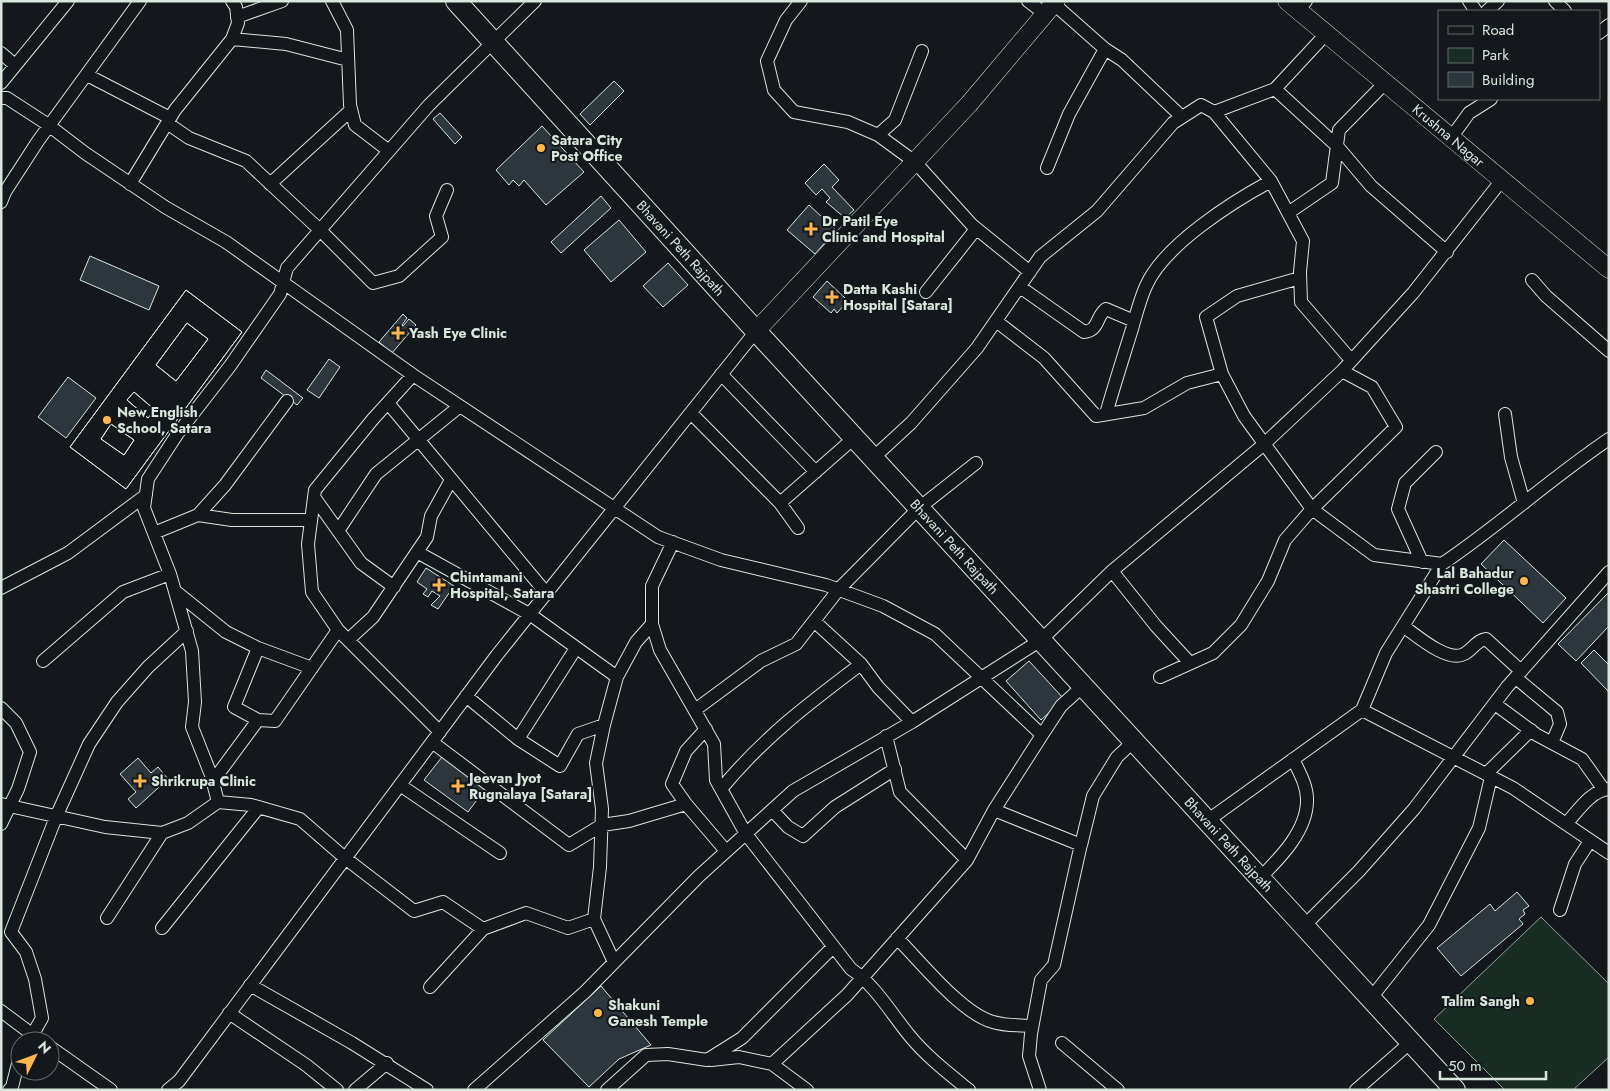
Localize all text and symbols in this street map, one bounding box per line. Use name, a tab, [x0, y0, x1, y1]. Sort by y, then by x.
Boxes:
legend	[1438, 10, 1600, 100]
text: Road	[1482, 19, 1514, 41]
text: Park	[1482, 44, 1509, 66]
text: Building	[1482, 69, 1534, 91]
street label: Krushna Nagar	[1408, 99, 1489, 171]
place label: Satara City Post Office	[551, 130, 623, 166]
marker: Satara City Post Office	[535, 142, 547, 154]
street label: Bhavani Peth Rajpath	[632, 196, 729, 300]
place label: Dr Patil Eye Clinic and Hospital	[822, 211, 945, 247]
marker: Dr Patil Eye Clinic and Hospital	[804, 222, 818, 236]
place label: Datta Kashi Hospital [Satara]	[843, 279, 953, 315]
marker: Datta Kashi Hospital [Satara]	[825, 290, 839, 304]
place label: Yash Eye Clinic	[408, 323, 507, 343]
marker: Yash Eye Clinic	[391, 326, 405, 340]
place label: New English School, Satara	[117, 402, 211, 438]
marker: New English School, Satara	[101, 414, 113, 426]
street label: Bhavani Peth Rajpath	[906, 495, 1003, 599]
place label: Lal Bahadur Shastri College	[1415, 563, 1514, 599]
place label: Chintamani Hospital, Satara	[450, 567, 554, 603]
marker: Lal Bahadur Shastri College	[1518, 575, 1530, 587]
marker: Chintamani Hospital, Satara	[432, 578, 446, 592]
place label: Jeevan Jyot Rugnalaya [Satara]	[466, 768, 592, 804]
place label: Shrikrupa Clinic	[151, 771, 256, 791]
marker: Shrikrupa Clinic	[133, 774, 147, 788]
marker: Jeevan Jyot Rugnalaya [Satara]	[451, 779, 465, 793]
street label: Bhavani Peth Rajpath	[1180, 792, 1278, 896]
place label: Talim Sangh	[1442, 991, 1520, 1011]
place label: Shakuni Ganesh Temple	[608, 995, 708, 1031]
marker: Talim Sangh	[1524, 995, 1536, 1007]
marker: Shakuni Ganesh Temple	[592, 1007, 604, 1019]
north arrow	[10, 1031, 60, 1081]
text: N	[34, 1036, 56, 1058]
scale bar	[1440, 1048, 1546, 1080]
text: 50 m	[1448, 1055, 1482, 1077]

